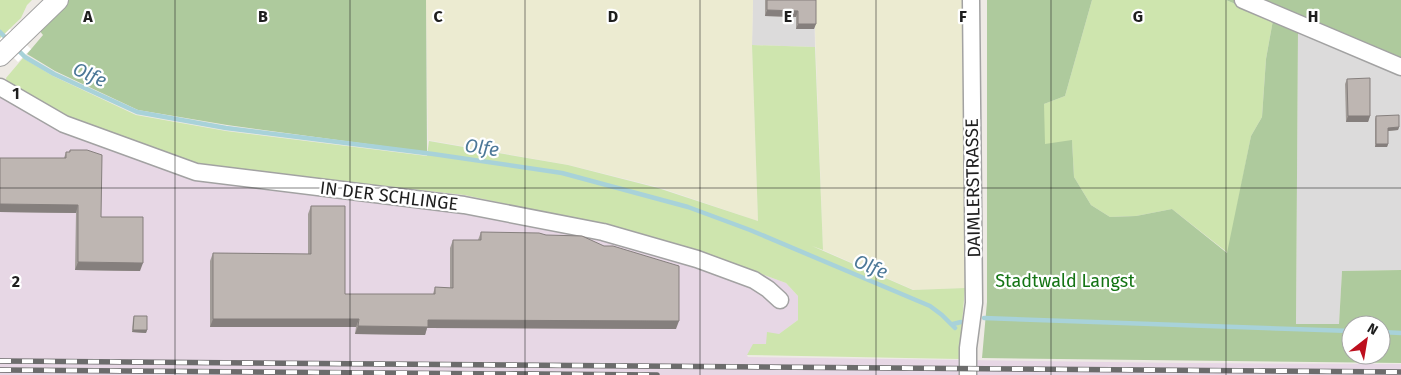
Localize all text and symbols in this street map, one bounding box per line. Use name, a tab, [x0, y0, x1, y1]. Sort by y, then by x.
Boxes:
text: A	[82, 7, 93, 26]
text: B	[258, 7, 268, 26]
text: C	[433, 7, 443, 26]
text: D	[608, 7, 618, 26]
text: E	[784, 7, 792, 26]
text: F	[959, 7, 967, 26]
text: G	[1133, 7, 1143, 26]
text: H	[1308, 7, 1318, 26]
water label: Olfe	[69, 57, 110, 92]
text: 1	[12, 84, 20, 103]
street label: DAIMLERSTRASSE	[961, 118, 985, 258]
water label: Olfe	[463, 134, 501, 161]
street label: IN DER SCHLINGE	[319, 177, 459, 215]
water label: Olfe	[851, 249, 891, 284]
park label: Stadtwald Langst	[995, 270, 1135, 292]
text: 2	[12, 272, 20, 291]
north arrow	[1341, 315, 1391, 365]
text: N	[1364, 320, 1381, 339]

